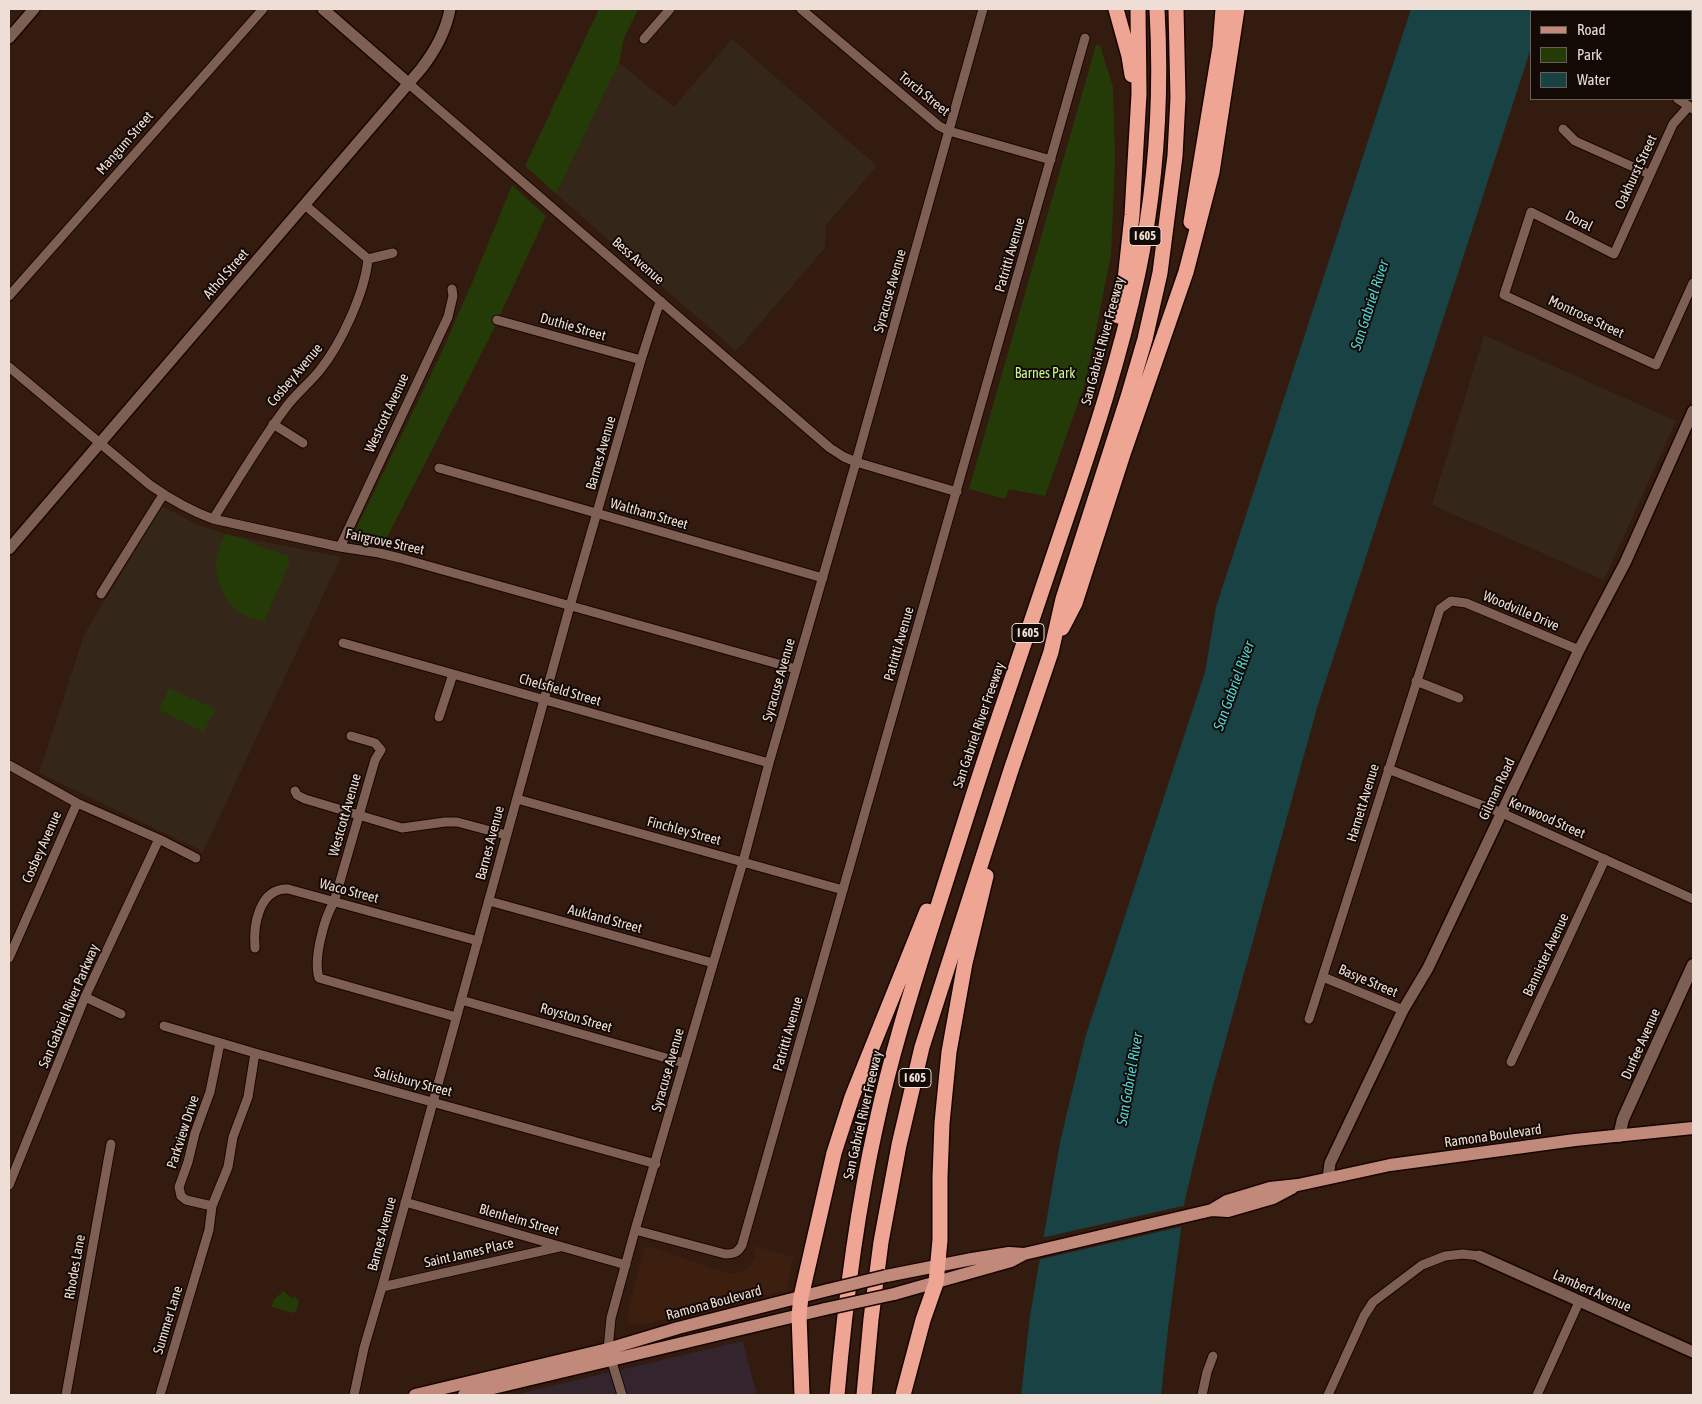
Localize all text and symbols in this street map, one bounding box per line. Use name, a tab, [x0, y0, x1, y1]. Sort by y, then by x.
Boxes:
legend	[1530, 10, 1692, 100]
text: Road	[1577, 21, 1606, 38]
text: Park	[1577, 46, 1602, 63]
street label: Torch Street	[895, 68, 953, 120]
text: Water	[1577, 71, 1610, 88]
street label: Mangum Street	[93, 108, 157, 178]
street label: Oakhurst Street	[1611, 132, 1661, 212]
street label: Doral	[1562, 207, 1596, 235]
street label: Patritti Avenue	[991, 216, 1029, 294]
road number: I 605	[1129, 227, 1161, 246]
street label: Bess Avenue	[609, 234, 667, 288]
street label: Athol Street	[200, 246, 252, 302]
street label: Syracuse Avenue	[870, 247, 910, 335]
water label: San Gabriel River	[1347, 258, 1393, 352]
street label: San Gabriel River Freeway	[1078, 275, 1128, 407]
street label: Montrose Street	[1546, 292, 1626, 342]
street label: Duthie Street	[538, 310, 608, 344]
street label: Cosbey Avenue	[264, 340, 326, 410]
park label: Barnes Park	[1015, 366, 1075, 382]
street label: Westcott Avenue	[361, 371, 413, 455]
street label: Barnes Avenue	[582, 414, 620, 492]
street label: Waltham Street	[608, 495, 690, 533]
street label: Fairgrove Street	[344, 525, 426, 559]
street label: Woodville Drive	[1480, 587, 1562, 635]
street label: Patritti Avenue	[880, 605, 918, 683]
road number: I 605	[1012, 624, 1044, 642]
street label: Syracuse Avenue	[759, 636, 799, 724]
water label: San Gabriel River	[1210, 639, 1258, 733]
street label: San Gabriel River Freeway	[950, 660, 1008, 790]
street label: Chelsfield Street	[517, 670, 603, 710]
street label: Gilman Road	[1475, 755, 1519, 823]
street label: Harnett Avenue	[1343, 762, 1383, 844]
street label: Westcott Avenue	[325, 772, 365, 858]
street label: Kerrwood Street	[1506, 794, 1588, 842]
street label: Barnes Avenue	[472, 804, 508, 882]
street label: Cosbey Avenue	[19, 808, 65, 886]
street label: Finchley Street	[645, 813, 723, 849]
street label: Waco Street	[318, 875, 380, 907]
street label: Aukland Street	[566, 901, 644, 937]
street label: Bannister Avenue	[1519, 911, 1573, 999]
street label: San Gabriel River Parkway	[35, 941, 103, 1071]
street label: Basye Street	[1336, 961, 1400, 1001]
street label: Patritti Avenue	[769, 995, 807, 1073]
street label: Royston Street	[538, 1000, 614, 1036]
street label: Durfee Avenue	[1618, 1006, 1664, 1082]
street label: Syracuse Avenue	[648, 1026, 688, 1114]
water label: San Gabriel River	[1113, 1031, 1147, 1127]
street label: San Gabriel River Freeway	[840, 1049, 886, 1181]
street label: Salisbury Street	[372, 1064, 454, 1100]
road number: I 605	[899, 1068, 931, 1088]
street label: Parkview Drive	[163, 1093, 203, 1171]
street label: Ramona Boulevard	[1443, 1121, 1543, 1151]
street label: Barnes Avenue	[364, 1195, 400, 1273]
street label: Blenheim Street	[477, 1201, 561, 1239]
street label: Rhodes Lane	[61, 1233, 89, 1301]
street label: Saint James Place	[423, 1235, 515, 1271]
street label: Lambert Avenue	[1550, 1266, 1634, 1316]
street label: Ramona Boulevard	[664, 1282, 764, 1324]
street label: Summer Lane	[150, 1284, 186, 1356]

